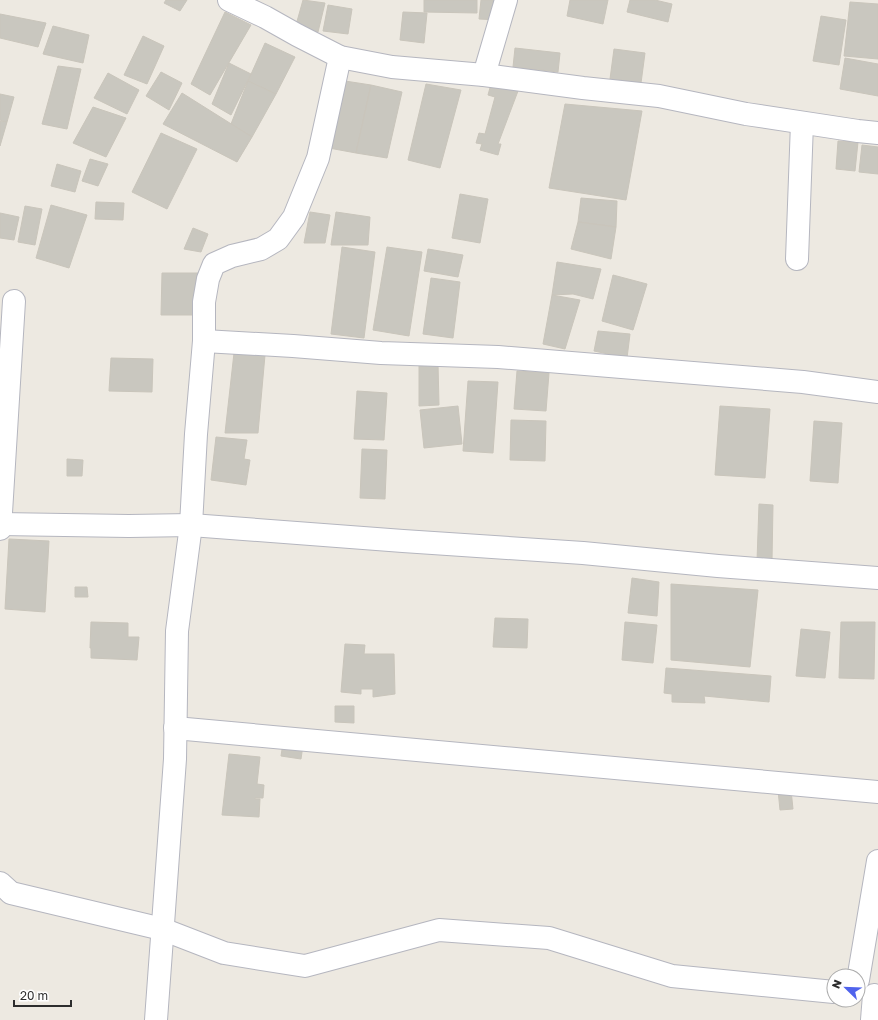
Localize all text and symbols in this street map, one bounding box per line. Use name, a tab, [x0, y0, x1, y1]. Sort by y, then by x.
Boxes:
north arrow	[826, 968, 866, 1008]
text: N	[829, 978, 844, 990]
scale bar	[14, 982, 71, 1008]
text: 20 m	[20, 988, 48, 1003]

